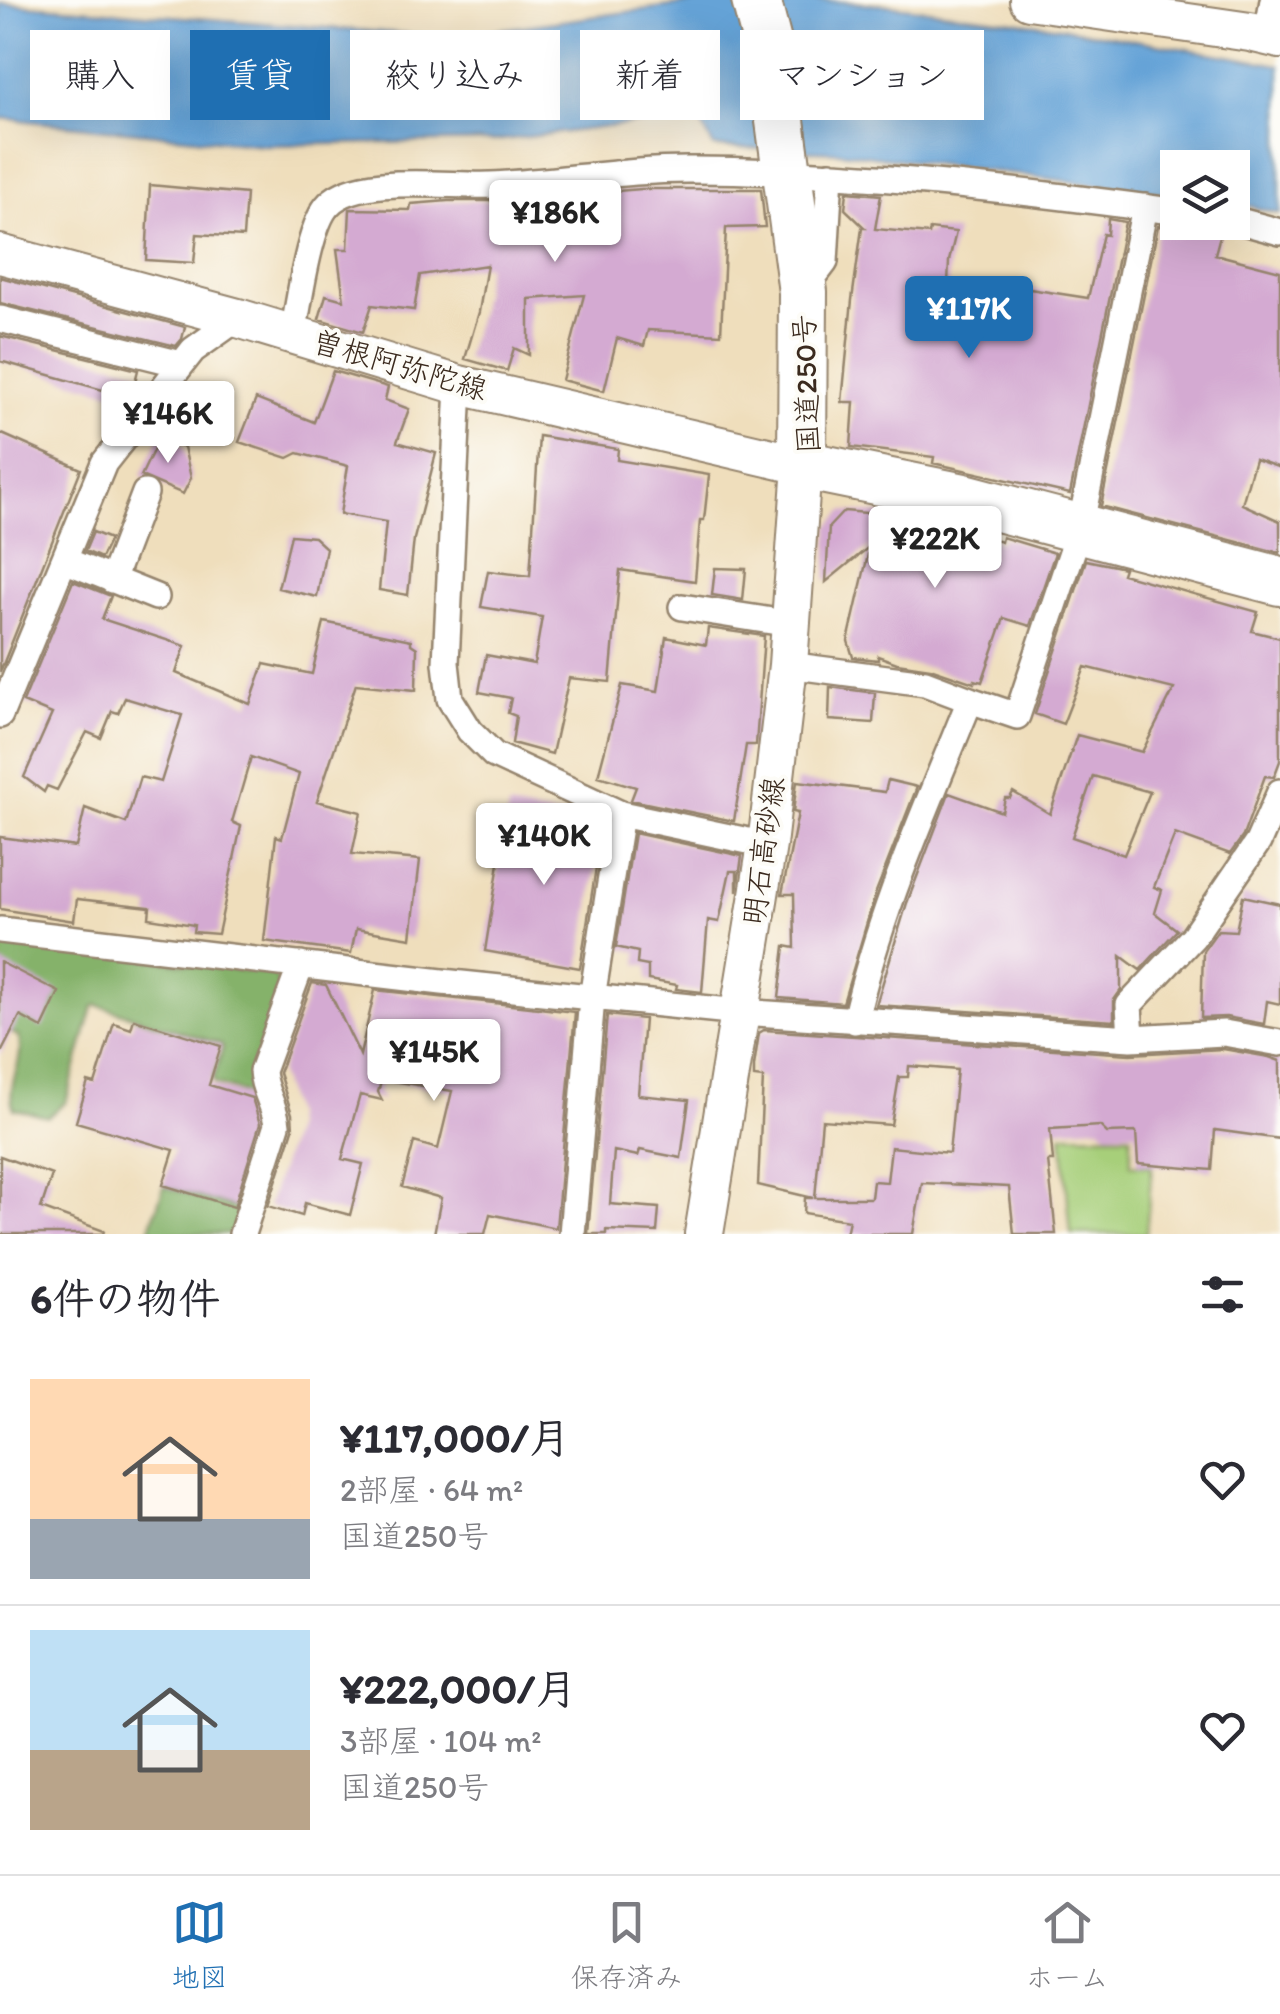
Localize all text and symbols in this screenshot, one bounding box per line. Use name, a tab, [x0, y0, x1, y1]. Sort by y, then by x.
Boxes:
chip: 購入	[30, 30, 170, 120]
chip: 賃貸	[190, 30, 330, 120]
chip: 絞り込み	[350, 30, 560, 120]
chip: 新着	[580, 30, 720, 120]
chip: マンション	[740, 30, 984, 120]
map controls	[1160, 150, 1250, 240]
button: layers	[1160, 150, 1250, 240]
pin: ¥186K	[485, 180, 625, 265]
text: ¥186K	[511, 193, 599, 231]
pin: ¥117K	[899, 276, 1039, 361]
text: ¥117K	[927, 289, 1011, 327]
street label: 国道250号	[785, 313, 827, 455]
street label: 曽根阿弥陀線	[308, 322, 492, 408]
pin: ¥146K	[98, 381, 238, 466]
text: ¥146K	[123, 394, 213, 432]
pin: ¥222K	[865, 506, 1005, 591]
text: ¥222K	[891, 519, 979, 557]
street label: 明石高砂線	[734, 774, 792, 928]
pin: ¥140K	[474, 803, 614, 888]
text: ¥140K	[498, 816, 590, 854]
pin: ¥145K	[364, 1019, 504, 1104]
text: ¥145K	[389, 1032, 479, 1070]
icon: filters	[1195, 1267, 1250, 1322]
text: 6件の物件	[30, 1273, 220, 1324]
text: ¥117,000/月	[340, 1412, 571, 1463]
icon: home	[110, 1419, 230, 1539]
icon: heart	[1195, 1452, 1250, 1507]
text: 2部屋 · 64 m²	[340, 1471, 523, 1509]
text: 国道250号	[340, 1517, 489, 1555]
text: ¥222,000/月	[340, 1663, 577, 1714]
icon: home	[110, 1670, 230, 1790]
icon: heart	[1195, 1703, 1250, 1758]
text: 3部屋 · 104 m²	[340, 1722, 541, 1760]
text: 国道250号	[340, 1768, 489, 1806]
tab: 地図	[172, 1895, 228, 1995]
tab: 保存済み	[571, 1895, 683, 1995]
tab: ホーム	[1026, 1895, 1108, 1995]

